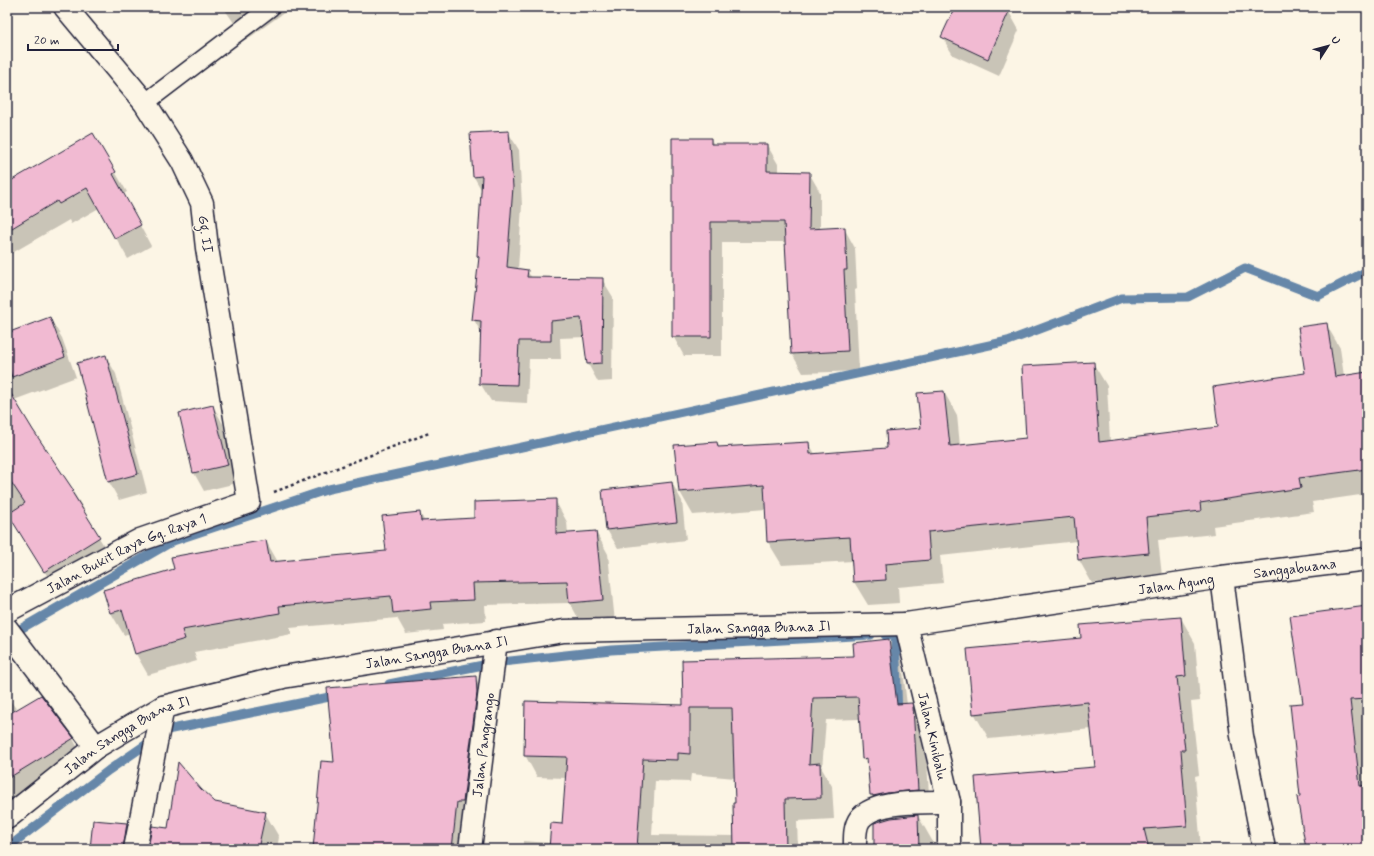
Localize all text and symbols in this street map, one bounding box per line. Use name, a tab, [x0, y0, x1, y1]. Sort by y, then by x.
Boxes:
scale bar	[28, 26, 118, 52]
north arrow	[1308, 26, 1348, 66]
text: 20 m	[34, 33, 60, 49]
text: U	[1328, 34, 1343, 48]
street label: Gg. II	[191, 214, 217, 254]
street label: Jalan Bukit Raya Gg. Raya 1	[44, 510, 209, 598]
street label: Sanggabuana	[1252, 555, 1338, 583]
street label: Jalan Agung	[1137, 570, 1215, 599]
street label: Jalan Sangga Buana II	[686, 618, 831, 638]
street label: Jalan Sangga Buana II	[364, 632, 509, 673]
street label: Jalan Kinibalu	[913, 690, 951, 782]
street label: Jalan Pangrango	[469, 691, 500, 798]
street label: Jalan Sangga Buana II	[61, 693, 192, 779]

